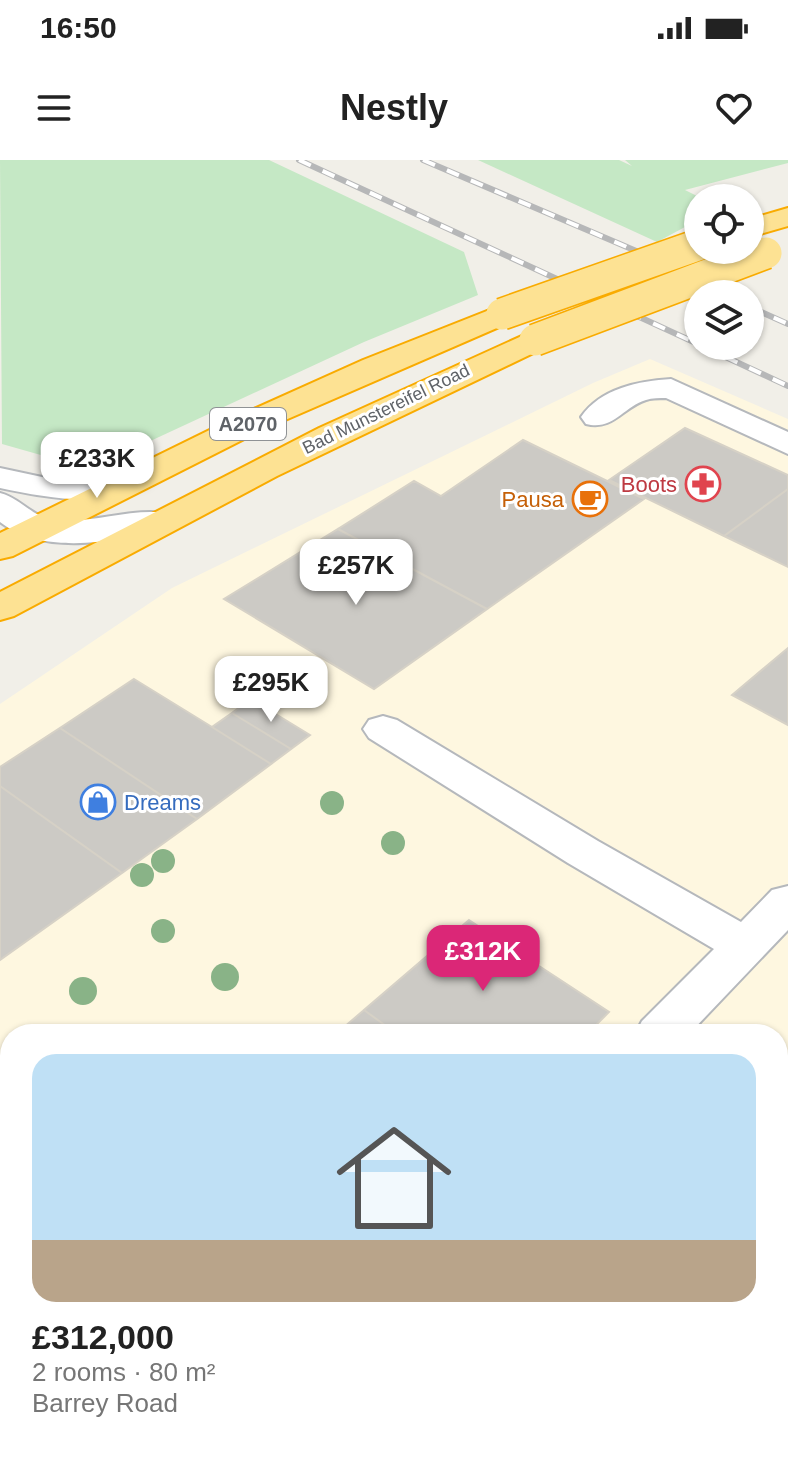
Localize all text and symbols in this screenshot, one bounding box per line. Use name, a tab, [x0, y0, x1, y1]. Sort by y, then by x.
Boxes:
text: 16:50	[40, 11, 117, 44]
icon: menu	[32, 86, 76, 130]
icon: heart	[712, 86, 756, 130]
text: Nestly	[340, 87, 448, 128]
map controls	[684, 184, 764, 360]
button: locate	[684, 184, 764, 264]
button: layers	[684, 280, 764, 360]
street label: Bad Munstereifel Road	[299, 360, 473, 458]
road number: A2070	[210, 408, 286, 440]
pin: £233K	[41, 432, 153, 500]
text: £233K	[59, 443, 135, 473]
pharmacy icon: Boots	[684, 465, 722, 503]
place label: Boots	[621, 472, 677, 497]
cafe icon: Pausa	[571, 480, 609, 518]
place label: Pausa	[502, 487, 565, 512]
pin: £257K	[300, 539, 412, 607]
text: £257K	[318, 550, 394, 580]
pin: £295K	[215, 656, 327, 724]
text: £295K	[233, 667, 309, 697]
shop icon: Dreams	[79, 783, 117, 821]
place label: Dreams	[124, 790, 201, 815]
pin: £312K	[427, 925, 539, 993]
text: £312K	[445, 936, 521, 966]
icon: home	[322, 1106, 466, 1250]
text: £312,000	[32, 1318, 174, 1356]
text: 2 rooms · 80 m²	[32, 1357, 216, 1387]
text: Barrey Road	[32, 1388, 178, 1418]

